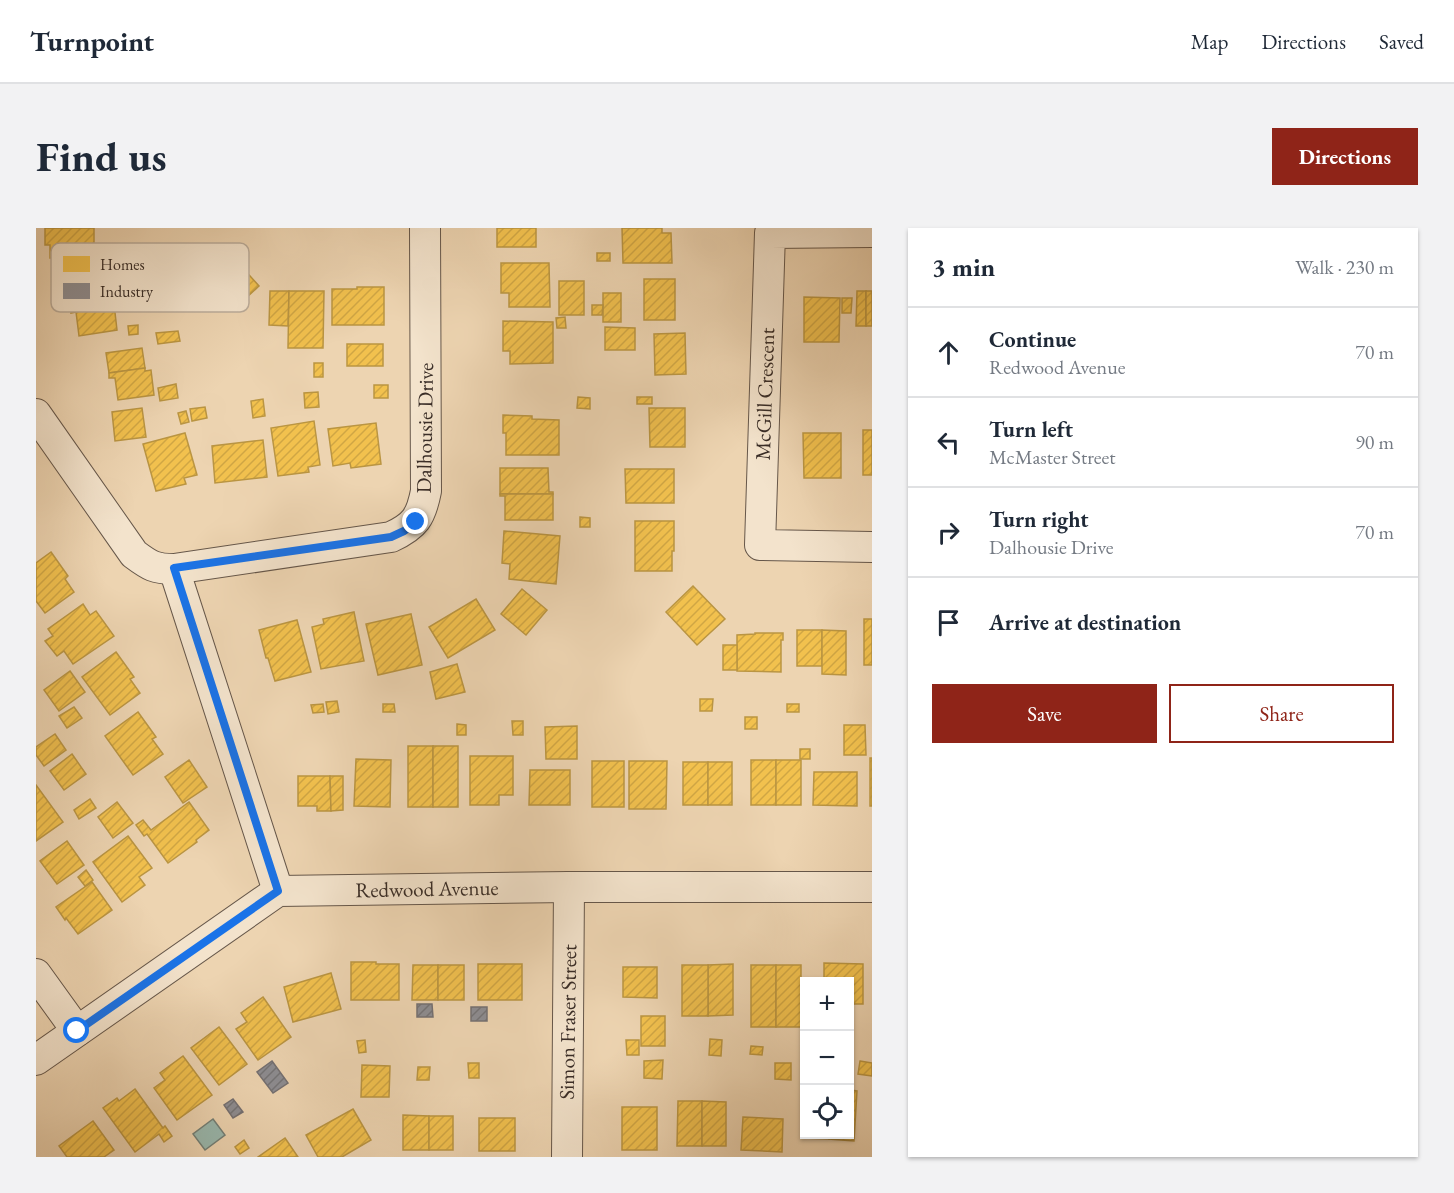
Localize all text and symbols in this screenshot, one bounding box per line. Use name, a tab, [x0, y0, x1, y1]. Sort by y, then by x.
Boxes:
text: Turnpoint	[30, 23, 154, 59]
text: Map	[1191, 28, 1228, 55]
text: Directions	[1261, 28, 1346, 55]
text: Saved	[1379, 28, 1424, 55]
button: Directions	[1272, 128, 1418, 185]
text: Find us	[36, 129, 167, 184]
legend	[51, 243, 249, 312]
text: 3 min	[932, 250, 995, 284]
text: Homes	[100, 254, 145, 275]
text: Walk · 230 m	[1295, 254, 1394, 280]
text: Industry	[100, 281, 154, 302]
text: Continue	[989, 325, 1076, 354]
street label: McGill Crescent	[749, 327, 780, 461]
icon: ahead	[932, 336, 965, 369]
text: 70 m	[1355, 339, 1394, 365]
text: Redwood Avenue	[989, 354, 1126, 380]
street label: Dalhousie Drive	[410, 362, 439, 494]
text: Turn left	[989, 415, 1073, 444]
icon: left	[932, 426, 965, 459]
text: 90 m	[1355, 429, 1394, 455]
text: McMaster Street	[989, 444, 1116, 470]
text: Turn right	[989, 505, 1088, 534]
route end	[402, 508, 428, 534]
icon: right	[932, 516, 965, 549]
text: 70 m	[1355, 519, 1394, 545]
text: Dalhousie Drive	[989, 534, 1113, 560]
icon: arrive	[932, 606, 965, 639]
text: Arrive at destination	[989, 608, 1181, 637]
button: Save	[932, 684, 1157, 743]
button: Share	[1169, 684, 1394, 743]
street label: Redwood Avenue	[355, 874, 499, 903]
street label: Simon Fraser Street	[553, 944, 582, 1100]
map controls	[800, 977, 854, 1139]
button: +	[800, 977, 854, 1031]
route start	[63, 1017, 89, 1043]
button: −	[800, 1031, 854, 1085]
button: locate	[800, 1085, 854, 1139]

